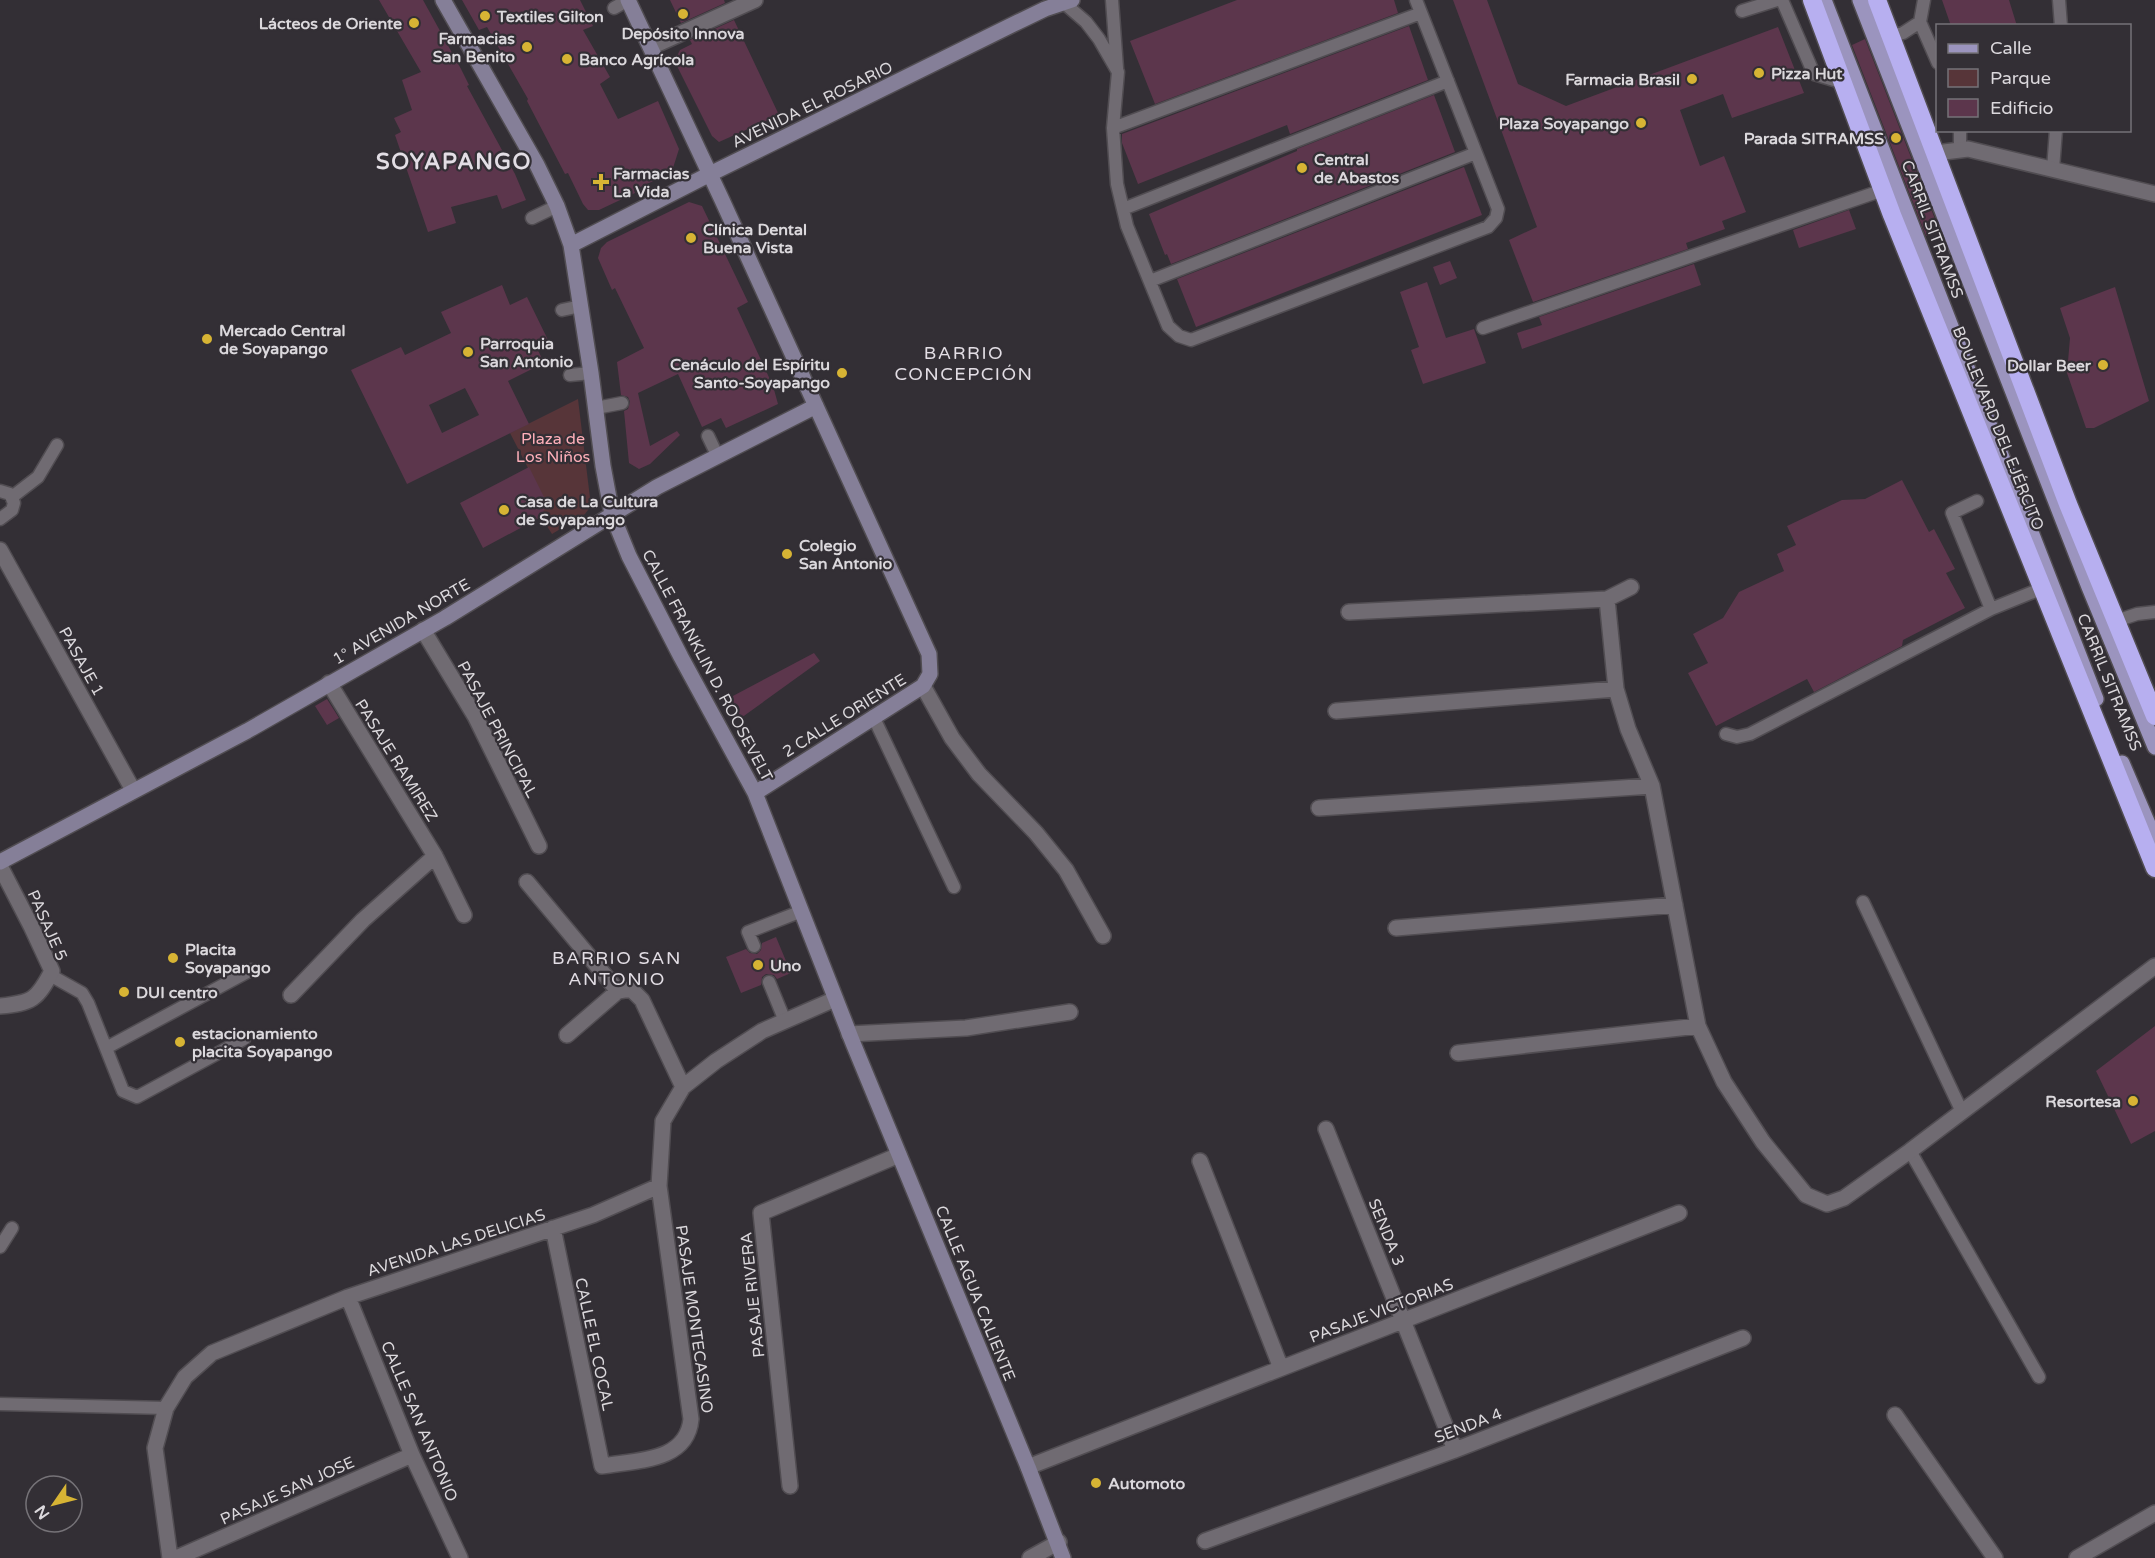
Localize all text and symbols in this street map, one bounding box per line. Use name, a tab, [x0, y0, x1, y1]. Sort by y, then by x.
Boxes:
place label: Textiles Gilton	[496, 7, 604, 27]
marker: Depósito Innova	[676, 7, 690, 21]
marker: Textiles Gilton	[478, 9, 492, 23]
place label: Lácteos de Oriente	[259, 14, 402, 34]
marker: Lácteos de Oriente	[407, 16, 421, 30]
place label: Depósito Innova	[621, 24, 745, 44]
legend	[1936, 24, 2131, 132]
place label: Farmacias San Benito	[433, 29, 515, 67]
text: Calle	[1990, 37, 2032, 59]
marker: Farmacias San Benito	[520, 40, 534, 54]
place label: Banco Agrícola	[579, 50, 694, 70]
marker: Banco Agrícola	[560, 52, 574, 66]
street label: AVENIDA EL ROSARIO	[729, 57, 896, 153]
place label: Pizza Hut	[1771, 64, 1843, 84]
marker: Pizza Hut	[1752, 66, 1766, 80]
text: Parque	[1990, 67, 2051, 89]
place label: Farmacia Brasil	[1565, 70, 1680, 90]
marker: Farmacia Brasil	[1685, 72, 1699, 86]
text: Edificio	[1990, 97, 2054, 119]
place label: Plaza Soyapango	[1499, 114, 1629, 134]
marker: Plaza Soyapango	[1634, 116, 1648, 130]
place label: Parada SITRAMSS	[1744, 129, 1884, 149]
marker: Parada SITRAMSS	[1889, 131, 1903, 145]
district label: SOYAPANGO	[376, 149, 532, 175]
place label: Central de Abastos	[1314, 150, 1400, 188]
street label: CARRIL SITRAMSS	[1896, 157, 1968, 301]
marker: Central de Abastos	[1295, 161, 1309, 175]
place label: Farmacias La Vida	[613, 164, 690, 202]
marker: Farmacias La Vida	[594, 175, 608, 189]
place label: Clínica Dental Buena Vista	[703, 220, 807, 258]
marker: Clínica Dental Buena Vista	[684, 231, 698, 245]
place label: Mercado Central de Soyapango	[219, 321, 345, 359]
street label: BOULEVARD DEL EJÉRCITO	[1948, 323, 2048, 533]
marker: Mercado Central de Soyapango	[200, 332, 214, 346]
place label: Parroquia San Antonio	[480, 334, 574, 372]
district label: BARRIO CONCEPCIÓN	[894, 342, 1034, 385]
marker: Parroquia San Antonio	[461, 345, 475, 359]
place label: Cenáculo del Espíritu Santo-Soyapango	[670, 355, 830, 393]
place label: Dollar Beer	[2007, 356, 2092, 376]
marker: Dollar Beer	[2096, 358, 2110, 372]
marker: Cenáculo del Espíritu Santo-Soyapango	[835, 366, 849, 380]
park label: Plaza de Los Niños	[516, 429, 590, 467]
place label: Casa de La Cultura de Soyapango	[516, 492, 658, 530]
marker: Casa de La Cultura de Soyapango	[497, 503, 511, 517]
place label: Colegio San Antonio	[799, 536, 893, 574]
street label: CALLE FRANKLIN D. ROOSEVELT	[637, 546, 777, 785]
marker: Colegio San Antonio	[780, 547, 794, 561]
street label: 1° AVENIDA NORTE	[329, 574, 474, 669]
street label: CARRIL SITRAMSS	[2072, 611, 2146, 754]
street label: PASAJE 1	[54, 624, 108, 699]
street label: PASAJE PRINCIPAL	[453, 658, 542, 801]
street label: 2 CALLE ORIENTE	[779, 670, 910, 762]
street label: PASAJE RAMIREZ	[350, 696, 442, 826]
street label: PASAJE 5	[23, 887, 72, 964]
place label: Placita Soyapango	[185, 940, 271, 978]
district label: BARRIO SAN ANTONIO	[552, 947, 682, 990]
marker: Placita Soyapango	[166, 951, 180, 965]
place label: Uno	[770, 956, 802, 976]
marker: Uno	[751, 958, 765, 972]
place label: DUI centro	[136, 983, 218, 1003]
marker: DUI centro	[117, 985, 131, 999]
place label: estacionamiento placita Soyapango	[192, 1024, 333, 1062]
marker: estacionamiento placita Soyapango	[173, 1035, 187, 1049]
place label: Resortesa	[2045, 1092, 2121, 1112]
marker: Resortesa	[2126, 1094, 2140, 1108]
street label: SENDA 3	[1364, 1196, 1409, 1269]
street label: CALLE AGUA CALIENTE	[931, 1203, 1019, 1384]
street label: AVENIDA LAS DELICIAS	[365, 1205, 548, 1281]
street label: PASAJE MONTECASINO	[671, 1224, 717, 1415]
street label: PASAJE RIVERA	[736, 1231, 770, 1359]
street label: PASAJE VICTORIAS	[1307, 1274, 1456, 1348]
street label: CALLE EL COCAL	[570, 1276, 618, 1413]
street label: CALLE SAN ANTONIO	[376, 1338, 462, 1505]
street label: SENDA 4	[1432, 1404, 1505, 1448]
street label: PASAJE SAN JOSE	[217, 1452, 358, 1530]
north arrow	[24, 1474, 84, 1534]
place label: Automoto	[1108, 1474, 1186, 1494]
marker: Automoto	[1089, 1476, 1103, 1490]
text: N	[31, 1501, 54, 1523]

